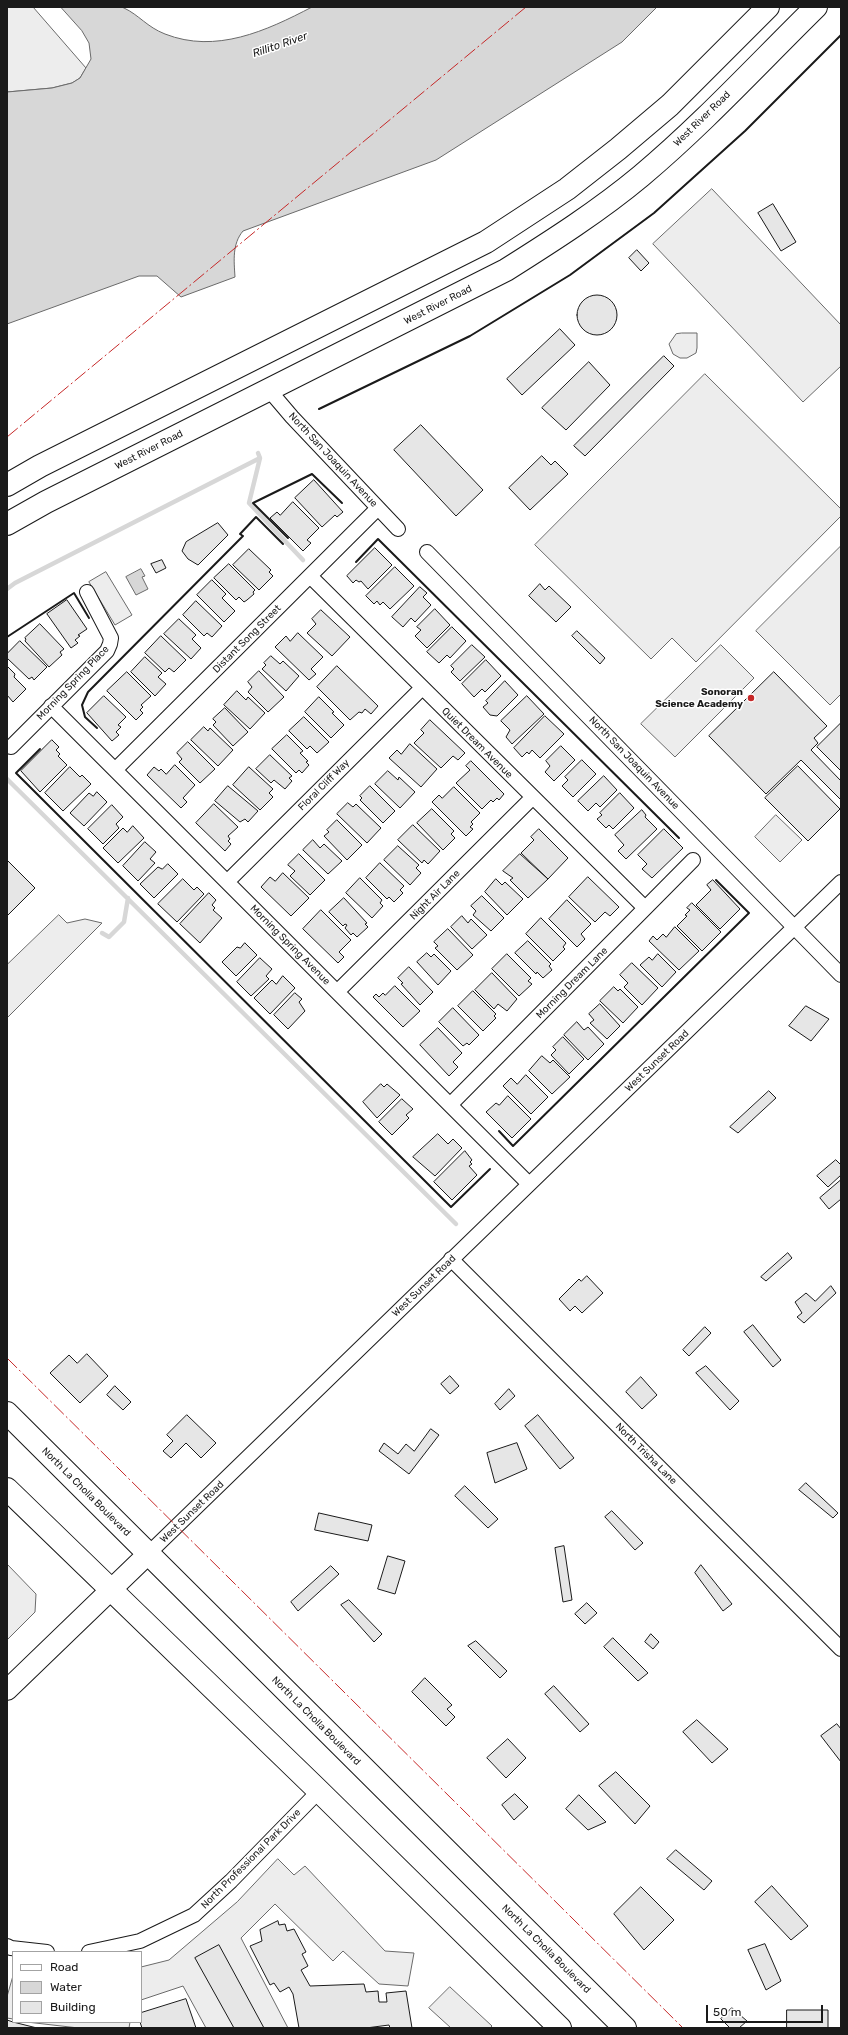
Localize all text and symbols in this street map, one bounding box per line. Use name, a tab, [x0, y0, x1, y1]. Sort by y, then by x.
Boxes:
water label: Rillito River	[251, 29, 309, 61]
street label: West River Road	[671, 89, 733, 149]
street label: West River Road	[402, 283, 474, 327]
street label: North San Joaquin Avenue	[286, 410, 380, 510]
street label: West River Road	[113, 428, 185, 472]
street label: Distant Song Street	[210, 602, 284, 676]
street label: Morning Spring Place	[34, 643, 112, 723]
place label: Sonoran Science Academy	[655, 686, 743, 710]
marker: Sonoran Science Academy	[746, 693, 756, 703]
street label: Quiet Dream Avenue	[439, 705, 515, 781]
street label: North San Joaquin Avenue	[586, 714, 682, 812]
street label: Floral Cliff Way	[296, 757, 352, 813]
street label: Night Air Lane	[407, 867, 463, 923]
street label: Morning Spring Avenue	[247, 902, 333, 988]
street label: Morning Dream Lane	[534, 945, 610, 1021]
street label: West Sunset Road	[623, 1028, 691, 1094]
street label: West Sunset Road	[390, 1253, 458, 1319]
street label: North Trisha Lane	[613, 1421, 679, 1487]
street label: North La Cholla Boulevard	[39, 1445, 133, 1539]
street label: West Sunset Road	[158, 1479, 226, 1545]
street label: North La Cholla Boulevard	[269, 1674, 363, 1768]
street label: North Professional Park Drive	[199, 1807, 303, 1911]
street label: North La Cholla Boulevard	[499, 1902, 593, 1996]
legend	[12, 1951, 142, 2023]
text: Road	[50, 1960, 78, 1974]
text: Water	[50, 1980, 82, 1994]
scale bar	[708, 1997, 825, 2023]
text: Building	[50, 2000, 96, 2014]
text: 50 m	[713, 2005, 741, 2019]

